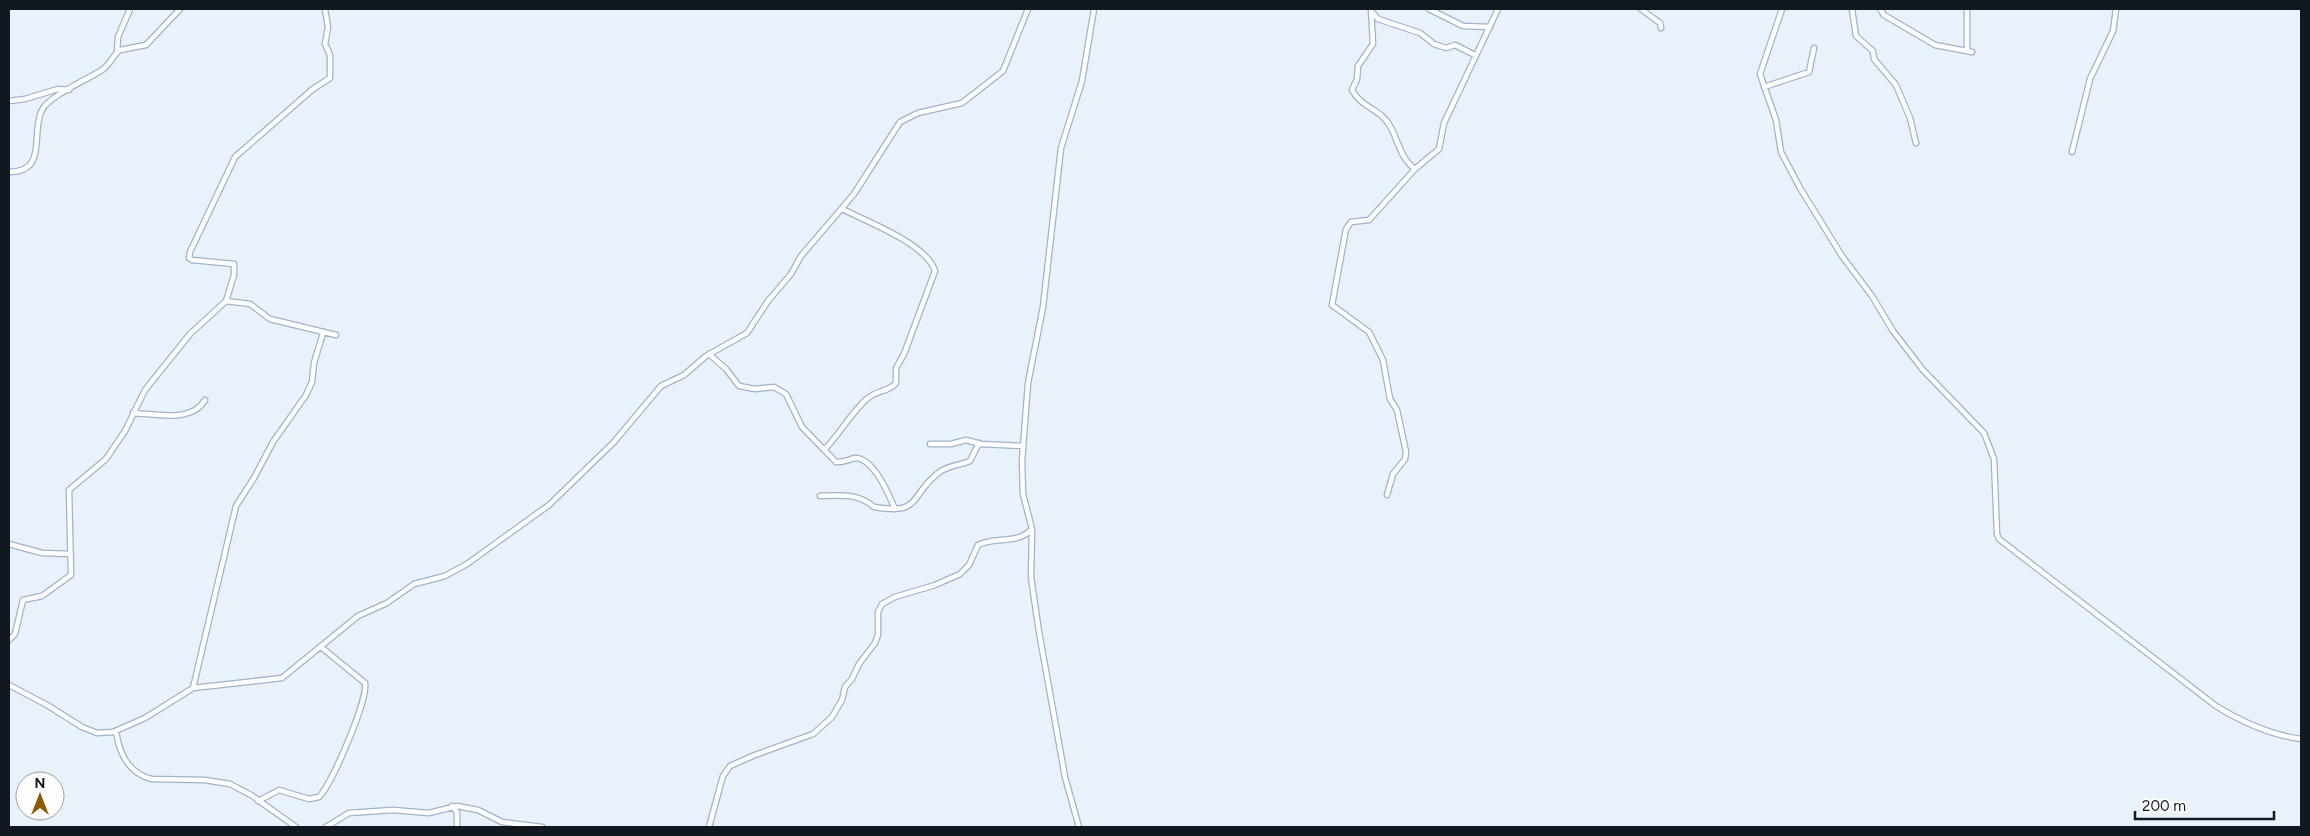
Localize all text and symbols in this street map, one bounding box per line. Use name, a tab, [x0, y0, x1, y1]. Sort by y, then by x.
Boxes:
north arrow	[15, 771, 65, 821]
text: N	[35, 775, 45, 792]
scale bar	[2135, 788, 2274, 820]
text: 200 m	[2142, 797, 2186, 815]

